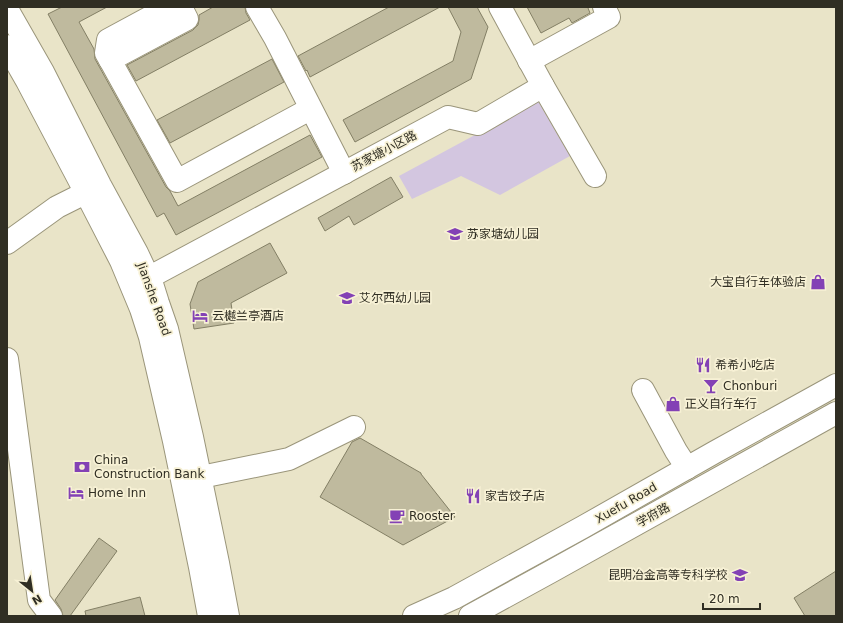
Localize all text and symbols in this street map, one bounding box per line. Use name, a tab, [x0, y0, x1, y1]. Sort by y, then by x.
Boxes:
street label: 苏家塘小区路	[349, 128, 419, 174]
school or university icon: 苏家塘幼儿园	[446, 225, 464, 243]
place label: 苏家塘幼儿园	[467, 227, 539, 241]
street label: Jianshe Road	[134, 259, 174, 338]
shop icon: 大宝自行车体验店	[809, 273, 827, 291]
place label: 大宝自行车体验店	[710, 275, 806, 289]
school or university icon: 艾尔西幼儿园	[338, 289, 356, 307]
place label: 艾尔西幼儿园	[359, 291, 431, 305]
hotel icon: 云樾兰亭酒店	[191, 307, 209, 325]
place label: 云樾兰亭酒店	[212, 309, 284, 323]
restaurant icon: 希希小吃店	[694, 356, 712, 374]
place label: 希希小吃店	[715, 358, 775, 372]
bar icon: Chonburi	[702, 377, 720, 395]
place label: Chonburi	[723, 379, 777, 393]
shop icon: 正义自行车行	[664, 395, 682, 413]
place label: 正义自行车行	[685, 397, 757, 411]
place label: China Construction Bank	[94, 453, 204, 481]
bank icon: China Construction Bank	[73, 458, 91, 476]
street label: Xuefu Road	[593, 480, 659, 526]
hotel icon: Home Inn	[67, 484, 85, 502]
place label: Home Inn	[88, 486, 146, 500]
restaurant icon: 家吉饺子店	[464, 487, 482, 505]
place label: 家吉饺子店	[485, 489, 545, 503]
street label: 学府路	[634, 500, 672, 530]
cafe icon: Rooster	[388, 507, 406, 525]
place label: Rooster	[409, 509, 455, 523]
school or university icon: 昆明冶金高等专科学校	[731, 566, 749, 584]
place label: 昆明冶金高等专科学校	[608, 568, 728, 582]
north arrow	[12, 571, 52, 611]
scale bar	[703, 585, 760, 611]
text: N	[30, 591, 44, 607]
text: 20 m	[709, 592, 740, 606]

